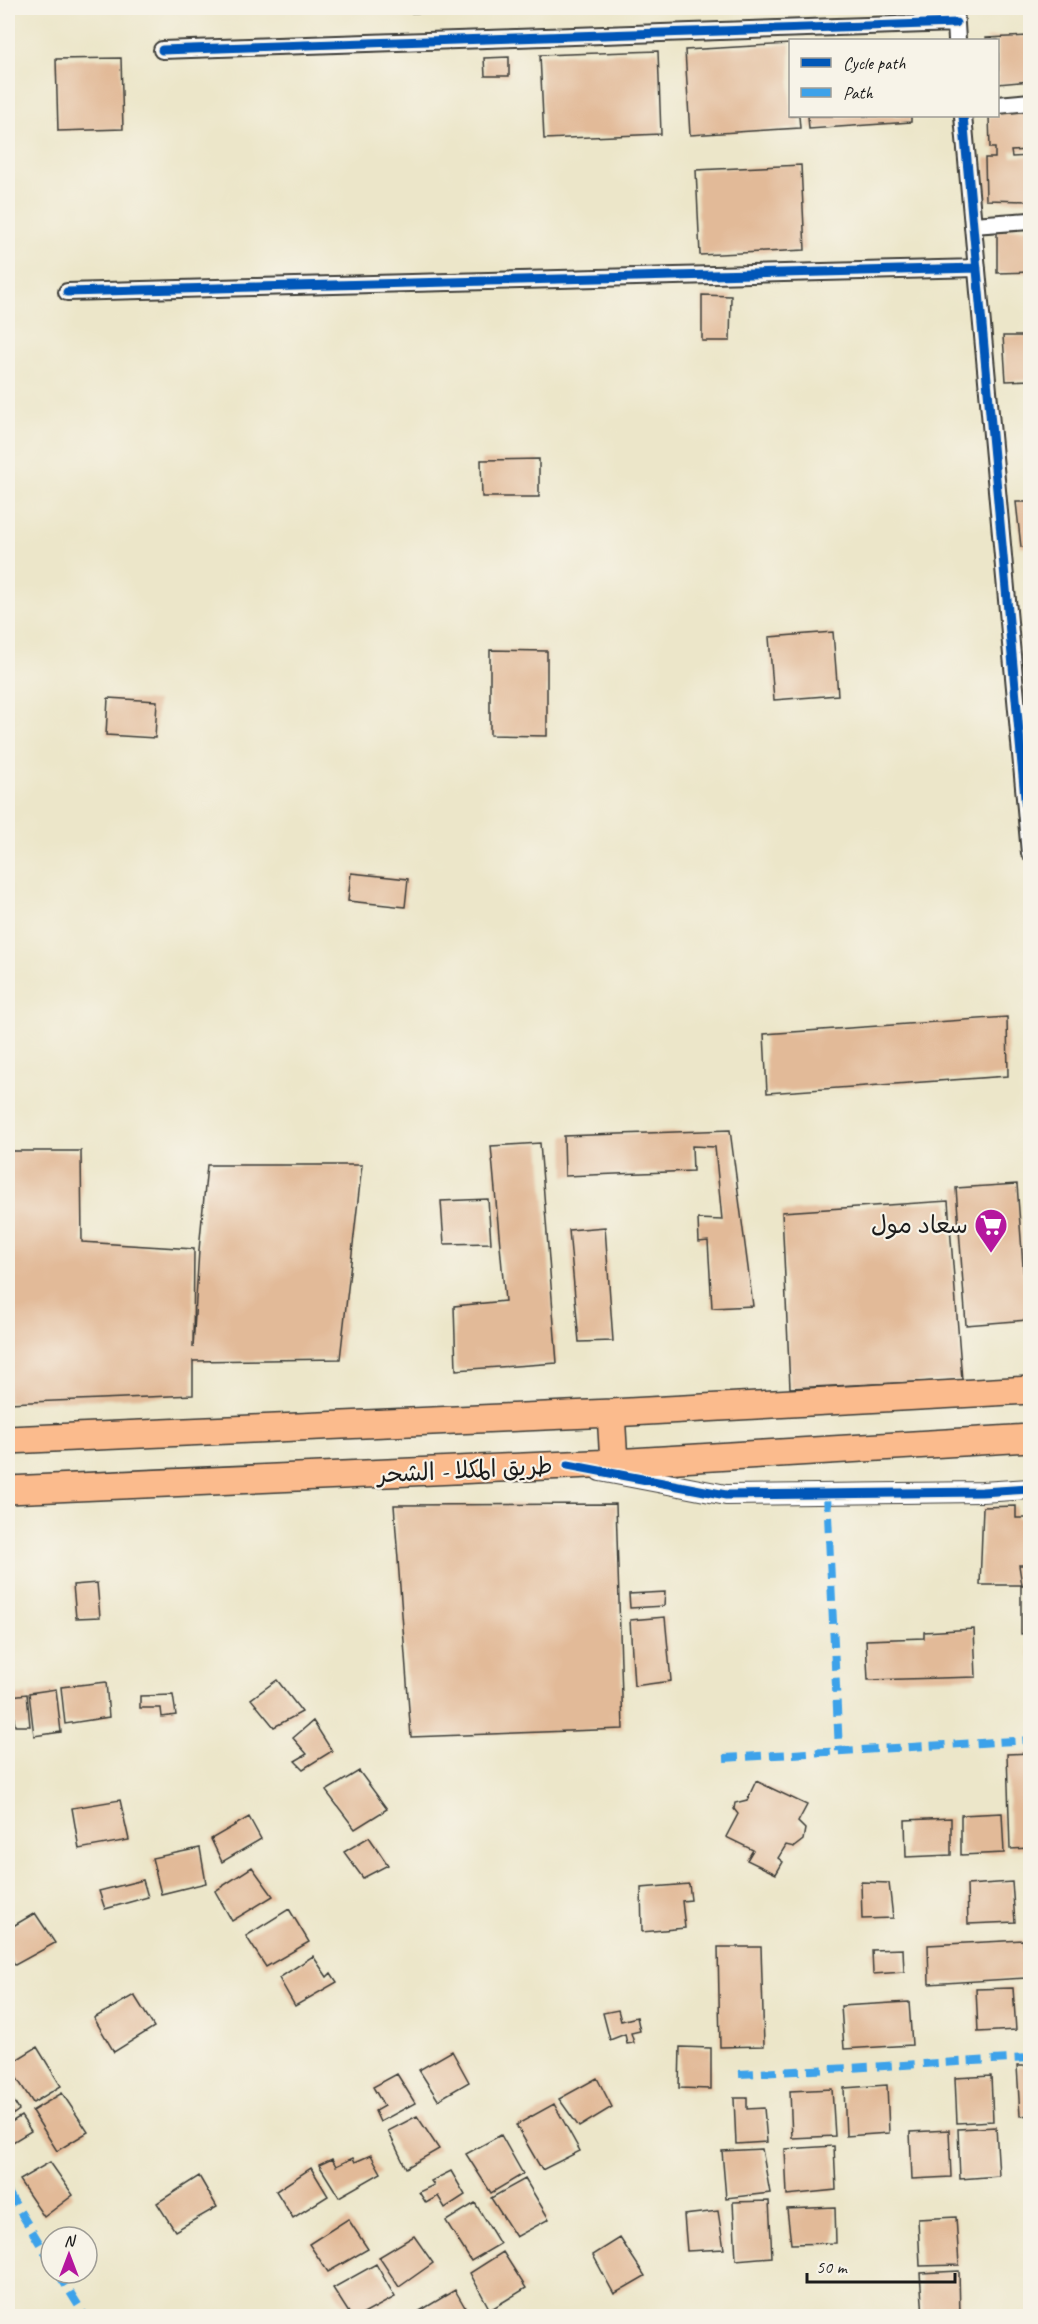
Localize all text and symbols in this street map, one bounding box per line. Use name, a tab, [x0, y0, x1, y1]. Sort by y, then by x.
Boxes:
legend	[789, 39, 999, 117]
text: Cycle path	[843, 52, 906, 74]
text: Path	[843, 82, 873, 104]
supermarket icon: سعاد مول	[973, 1207, 1009, 1254]
place label: سعاد مول	[871, 1210, 968, 1240]
street label: طريق المكلا - الشحر	[375, 1450, 553, 1490]
north arrow	[39, 2225, 99, 2285]
text: N	[64, 2231, 77, 2251]
scale bar	[807, 2246, 956, 2284]
text: 50 m	[816, 2256, 849, 2278]

